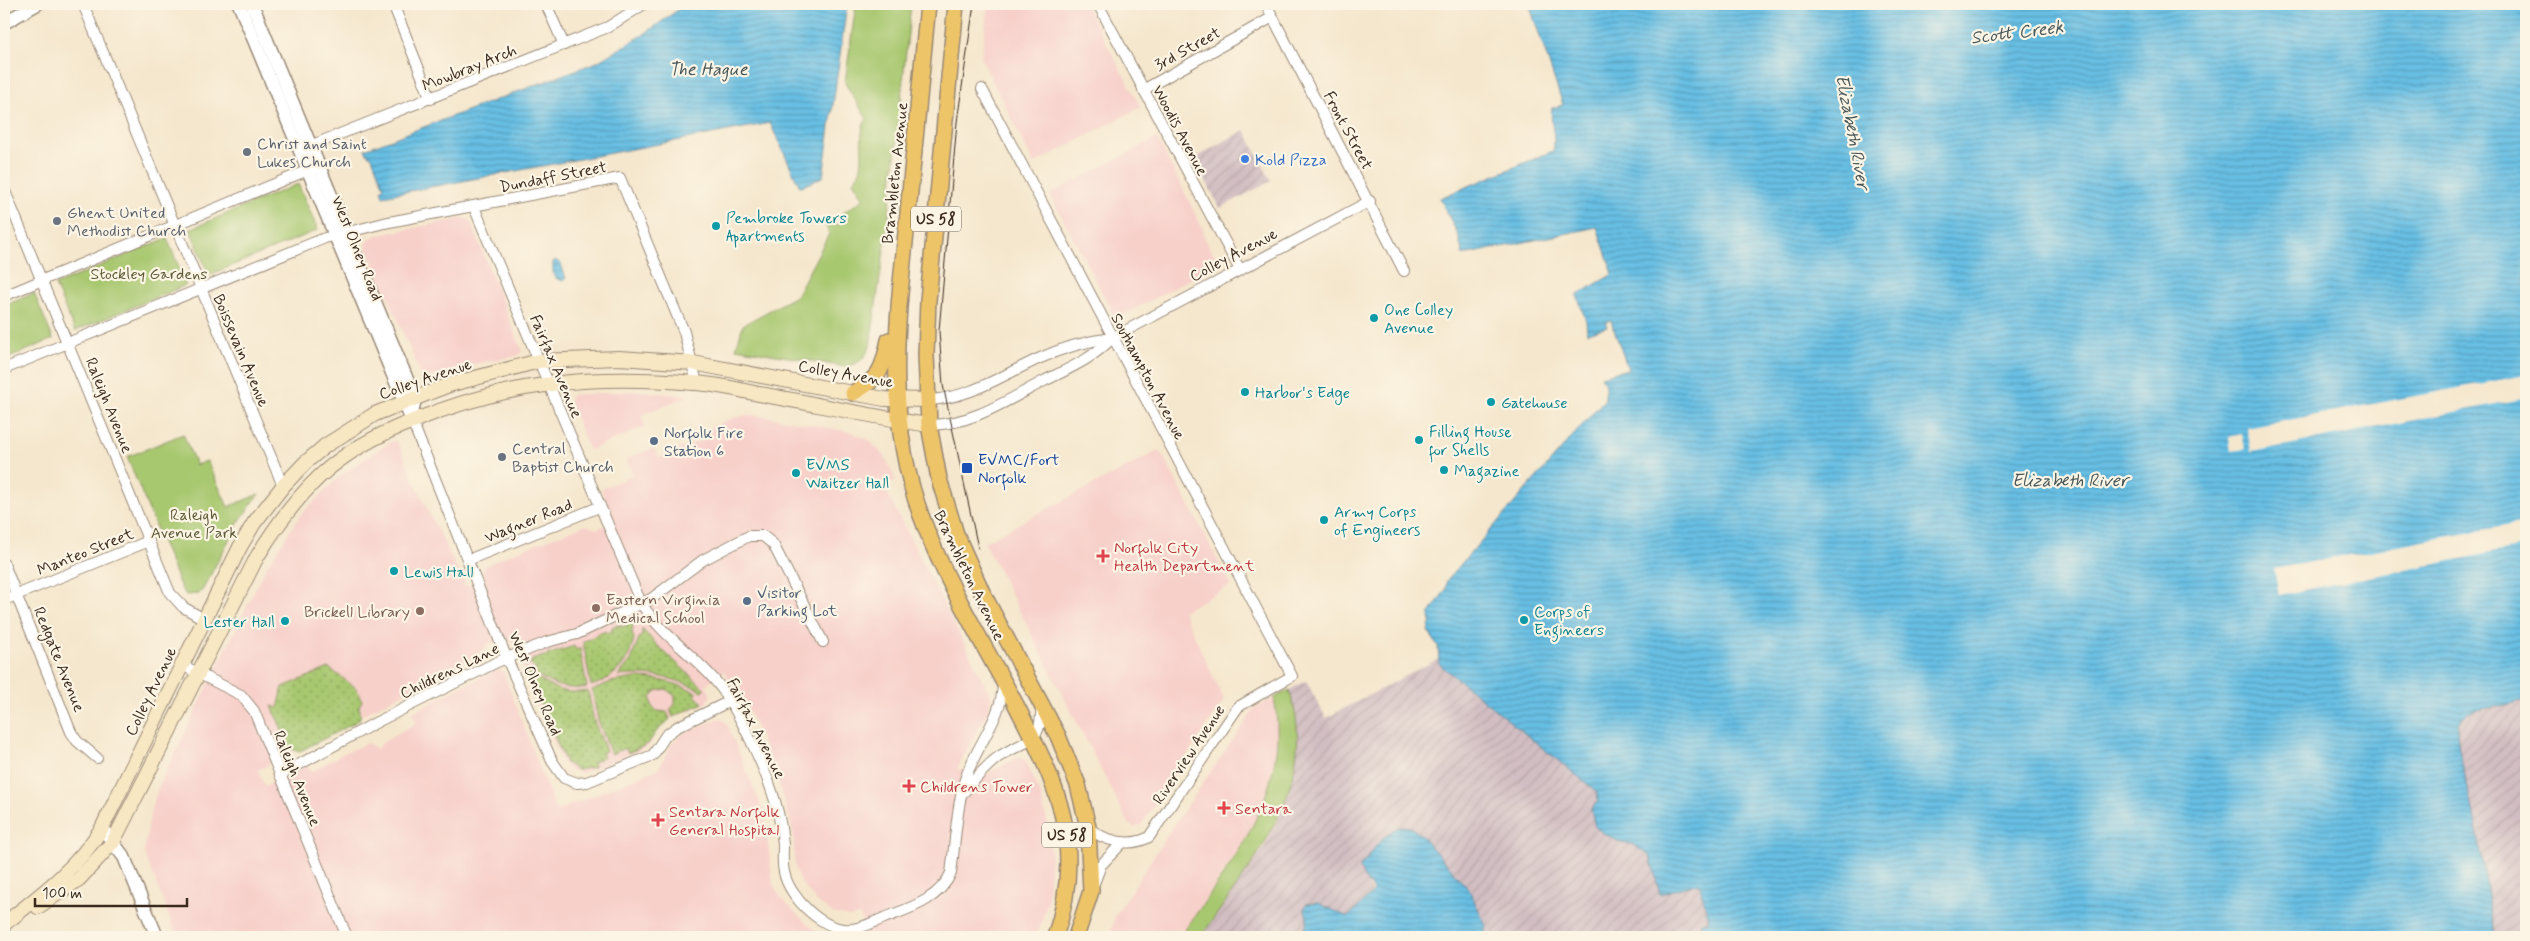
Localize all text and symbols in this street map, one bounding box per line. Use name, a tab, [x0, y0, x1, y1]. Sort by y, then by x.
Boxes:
water label: Scott Creek	[1969, 15, 2065, 51]
street label: 3rd Street	[1151, 22, 1225, 76]
street label: Mowbray Arch	[419, 40, 520, 97]
water label: The Hague	[668, 58, 749, 82]
water label: Elizabeth River	[1829, 73, 1875, 194]
street label: Woodis Avenue	[1147, 82, 1212, 180]
street label: Front Street	[1318, 88, 1377, 174]
street label: Brambleton Avenue	[878, 101, 913, 245]
place label: Christ and Saint Lukes Church	[257, 134, 367, 173]
marker: Christ and Saint Lukes Church	[241, 146, 253, 158]
place label: Kold Pizza	[1255, 150, 1327, 171]
marker: Kold Pizza	[1239, 153, 1251, 165]
street label: Dundaff Street	[498, 157, 609, 198]
street label: West Olney Road	[326, 193, 387, 304]
place label: Ghent United Methodist Church	[67, 203, 186, 242]
road number: US 58	[911, 206, 961, 232]
place label: Pembroke Towers Apartments	[726, 208, 847, 248]
marker: Ghent United Methodist Church	[51, 215, 63, 227]
marker: Pembroke Towers Apartments	[710, 220, 722, 232]
street label: Colley Avenue	[1186, 223, 1282, 287]
park label: Stockley Gardens	[91, 264, 207, 285]
street label: Boissevain Avenue	[207, 291, 274, 411]
place label: One Colley Avenue	[1384, 300, 1453, 339]
street label: Southampton Avenue	[1105, 310, 1190, 444]
street label: Fairfax Avenue	[524, 312, 587, 422]
marker: One Colley Avenue	[1368, 312, 1380, 324]
street label: Colley Avenue	[376, 354, 475, 405]
street label: Raleigh Avenue	[80, 355, 137, 457]
street label: Colley Avenue	[796, 356, 896, 393]
place label: Harbor's Edge	[1255, 383, 1350, 405]
marker: Harbor's Edge	[1239, 386, 1251, 398]
place label: Gatehouse	[1501, 393, 1568, 414]
marker: Gatehouse	[1485, 396, 1497, 408]
place label: Filling House for Shells	[1429, 422, 1512, 463]
place label: Norfolk Fire Station 6	[664, 423, 743, 462]
marker: Filling House for Shells	[1413, 434, 1425, 446]
marker: Norfolk Fire Station 6	[648, 435, 660, 447]
place label: Central Baptist Church	[512, 439, 614, 478]
place label: EVMC/Fort Norfolk	[978, 450, 1060, 491]
marker: Central Baptist Church	[496, 451, 508, 463]
place label: EVMS Waitzer Hall	[806, 455, 889, 494]
marker: EVMC/Fort Norfolk	[960, 461, 974, 475]
place label: Magazine	[1454, 461, 1519, 483]
marker: Magazine	[1438, 464, 1450, 476]
marker: EVMS Waitzer Hall	[790, 467, 802, 479]
water label: Elizabeth River	[2012, 469, 2131, 493]
street label: Wagner Road	[482, 494, 576, 549]
place label: Army Corps of Engineers	[1334, 502, 1420, 542]
park label: Raleigh Avenue Park	[151, 505, 237, 544]
street label: Brambleton Avenue	[928, 507, 1009, 644]
marker: Army Corps of Engineers	[1318, 514, 1330, 526]
street label: Manteo Street	[34, 523, 137, 581]
place label: Norfolk City Health Department	[1114, 538, 1255, 577]
marker: Norfolk City Health Department	[1096, 549, 1110, 563]
place label: Lewis Hall	[404, 562, 474, 583]
marker: Lewis Hall	[388, 565, 400, 577]
place label: Visitor Parking Lot	[757, 583, 838, 623]
place label: Eastern Virginia Medical School	[606, 590, 721, 629]
marker: Visitor Parking Lot	[741, 595, 753, 607]
place label: Brickell Library	[304, 602, 410, 623]
marker: Eastern Virginia Medical School	[590, 602, 602, 614]
place label: Corps of Engineers	[1534, 602, 1604, 642]
street label: Redgate Avenue	[27, 604, 89, 716]
marker: Brickell Library	[414, 605, 426, 617]
place label: Lester Hall	[204, 612, 275, 633]
marker: Corps of Engineers	[1518, 614, 1530, 626]
marker: Lester Hall	[279, 615, 291, 627]
street label: West Olney Road	[503, 628, 566, 739]
street label: Childrens Lane	[397, 638, 503, 704]
street label: Colley Avenue	[121, 643, 182, 740]
street label: Fairfax Avenue	[721, 675, 790, 783]
street label: Riverview Avenue	[1148, 701, 1230, 809]
street label: Raleigh Avenue	[268, 728, 325, 830]
place label: Childrens Tower	[920, 777, 1033, 798]
marker: Childrens Tower	[902, 779, 916, 793]
place label: Sentara	[1235, 799, 1292, 820]
marker: Sentara	[1217, 801, 1231, 815]
place label: Sentara Norfolk General Hospital	[669, 802, 780, 841]
marker: Sentara Norfolk General Hospital	[651, 813, 665, 827]
road number: US 58	[1042, 822, 1092, 848]
scale bar	[35, 876, 188, 908]
text: 100 m	[42, 884, 82, 904]

